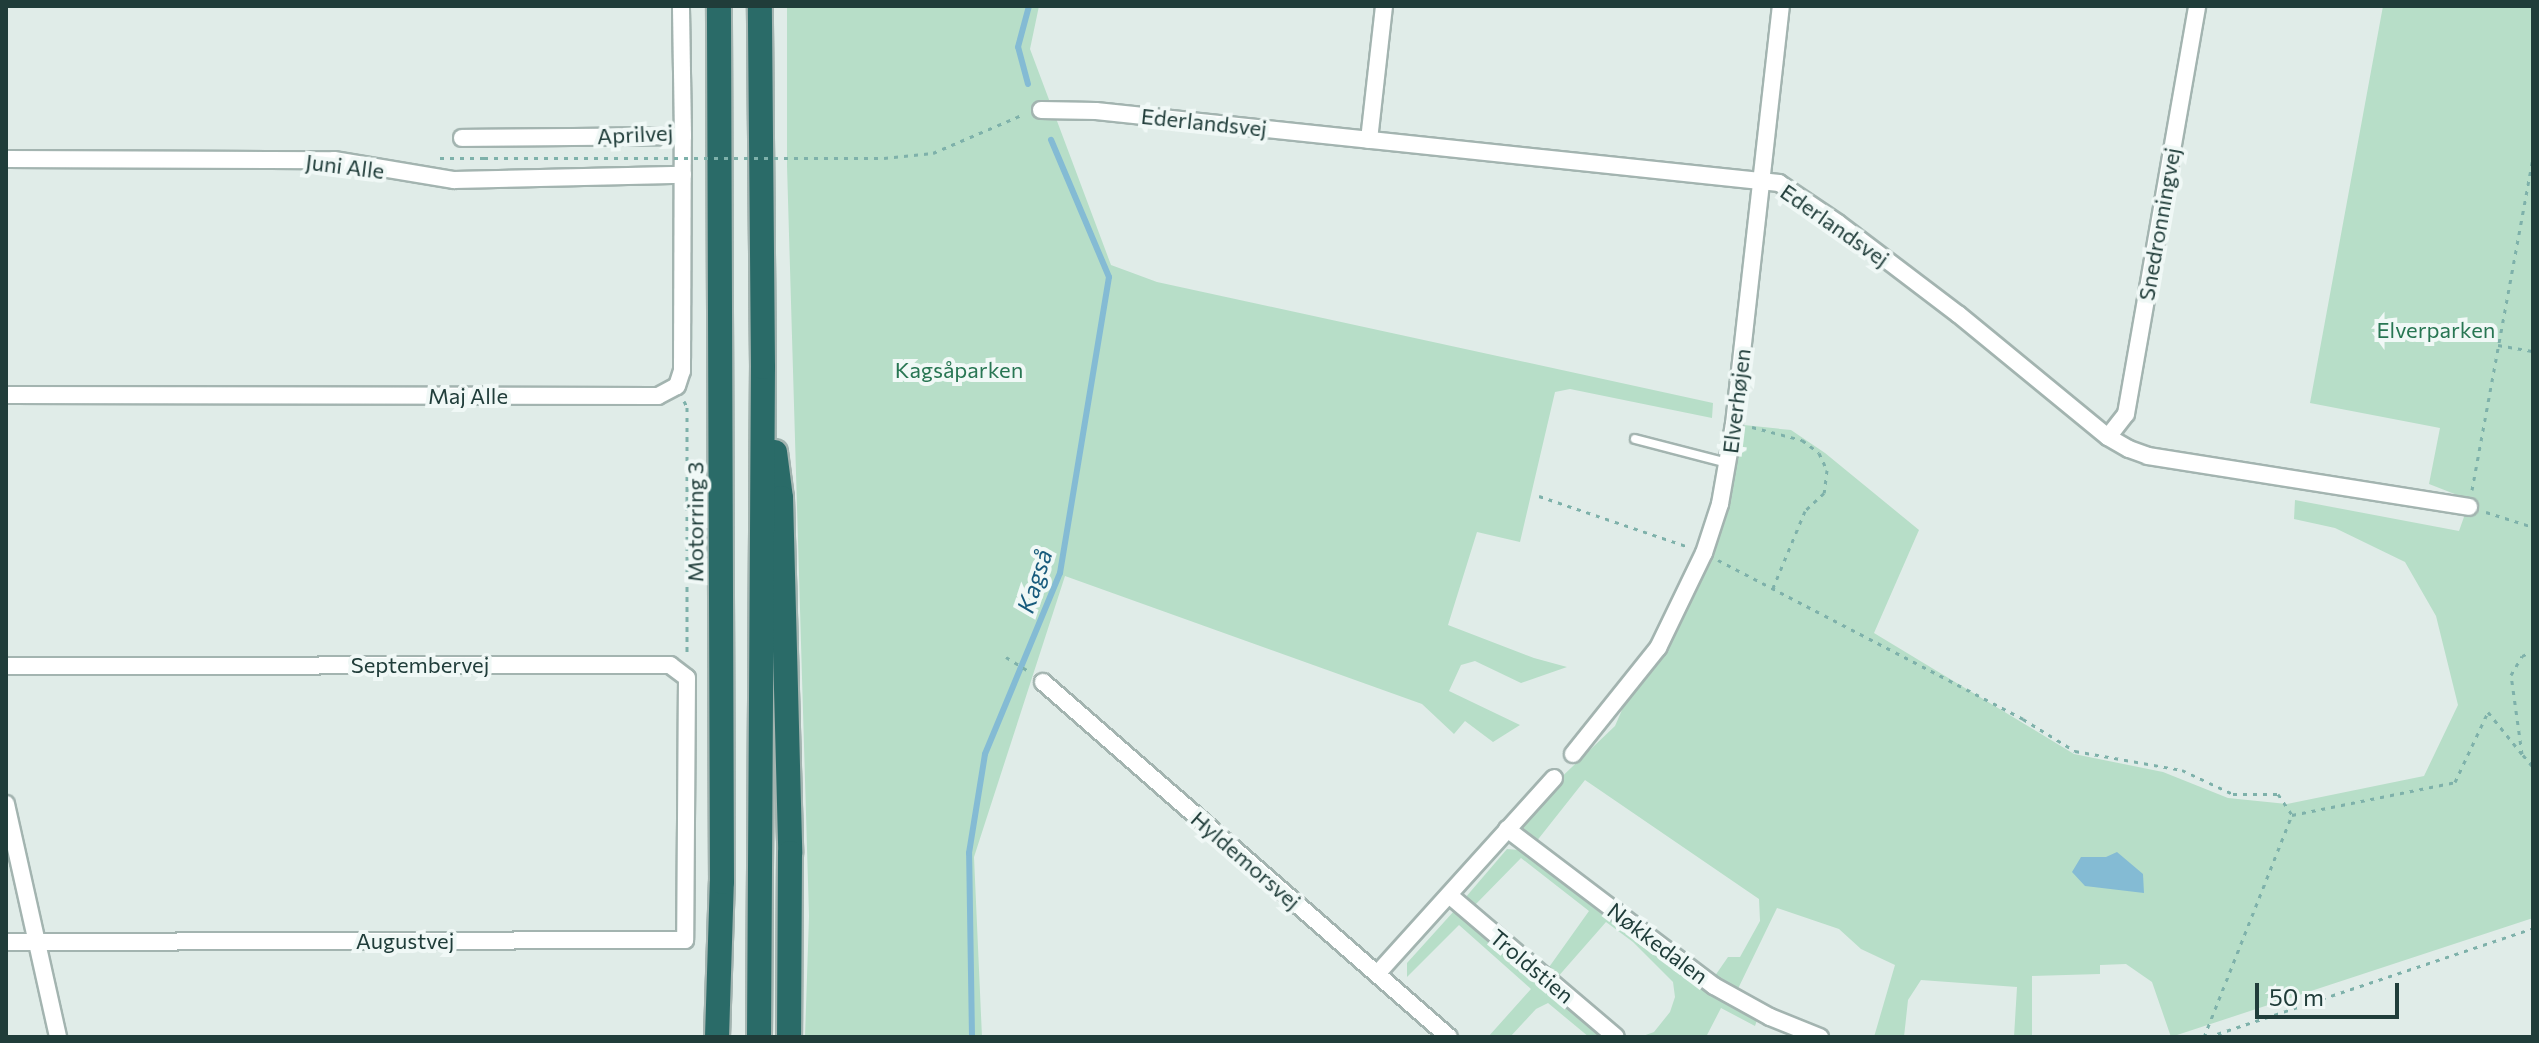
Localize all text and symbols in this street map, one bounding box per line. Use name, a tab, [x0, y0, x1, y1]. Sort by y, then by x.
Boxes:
street label: Ederlandsvej	[1140, 102, 1268, 142]
street label: Aprilvej	[596, 119, 674, 149]
street label: Snedronningvej	[2133, 145, 2185, 303]
street label: Juni Alle	[304, 148, 386, 184]
street label: Ederlandsvej	[1776, 178, 1894, 272]
park label: Elverparken	[2377, 317, 2495, 343]
street label: Elverhøjen	[1716, 347, 1756, 455]
park label: Kagsåparken	[895, 357, 1023, 383]
street label: Maj Alle	[428, 383, 508, 409]
street label: Motorring 3	[682, 462, 708, 582]
water label: Kagså	[1010, 546, 1058, 616]
street label: Septembervej	[351, 652, 489, 678]
street label: Hyldemorsvej	[1186, 805, 1306, 915]
street label: Nøkkedalen	[1603, 897, 1713, 989]
street label: Troldstien	[1485, 923, 1579, 1009]
street label: Augustvej	[356, 928, 454, 954]
scale bar	[2259, 967, 2403, 1017]
text: 50 m	[2269, 982, 2324, 1011]

